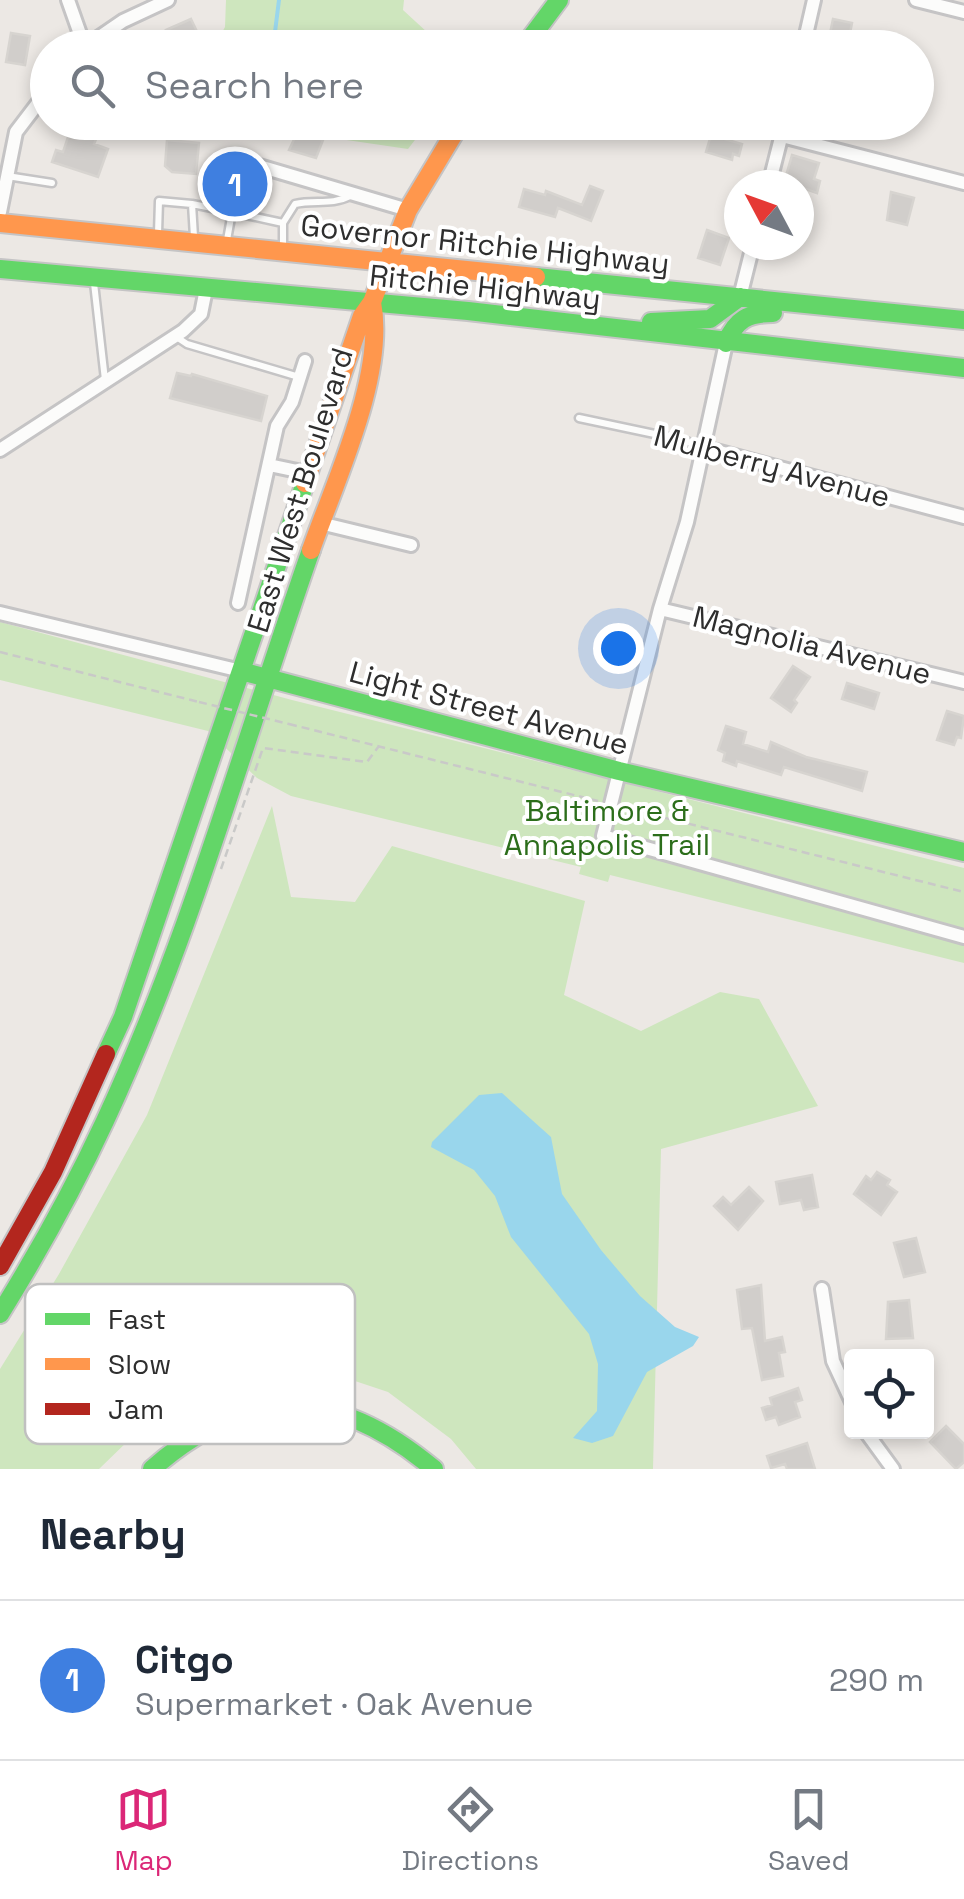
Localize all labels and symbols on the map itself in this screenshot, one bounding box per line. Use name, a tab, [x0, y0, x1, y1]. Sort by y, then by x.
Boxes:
pin: 1	[202, 146, 268, 222]
north arrow	[724, 170, 814, 260]
street label: Governor Ritchie Highway	[299, 205, 671, 283]
street label: Ritchie Highway	[367, 255, 603, 319]
street label: East West Boulevard	[238, 343, 362, 637]
street label: Mulberry Avenue	[650, 416, 894, 516]
street label: Magnolia Avenue	[689, 597, 935, 693]
your location	[593, 623, 644, 674]
street label: Light Street Avenue	[345, 652, 633, 764]
park label: Baltimore & Annapolis Trail	[504, 791, 710, 864]
legend	[25, 1284, 355, 1444]
text: Fast	[108, 1301, 166, 1337]
text: Slow	[108, 1346, 171, 1382]
text: Jam	[108, 1391, 164, 1427]

